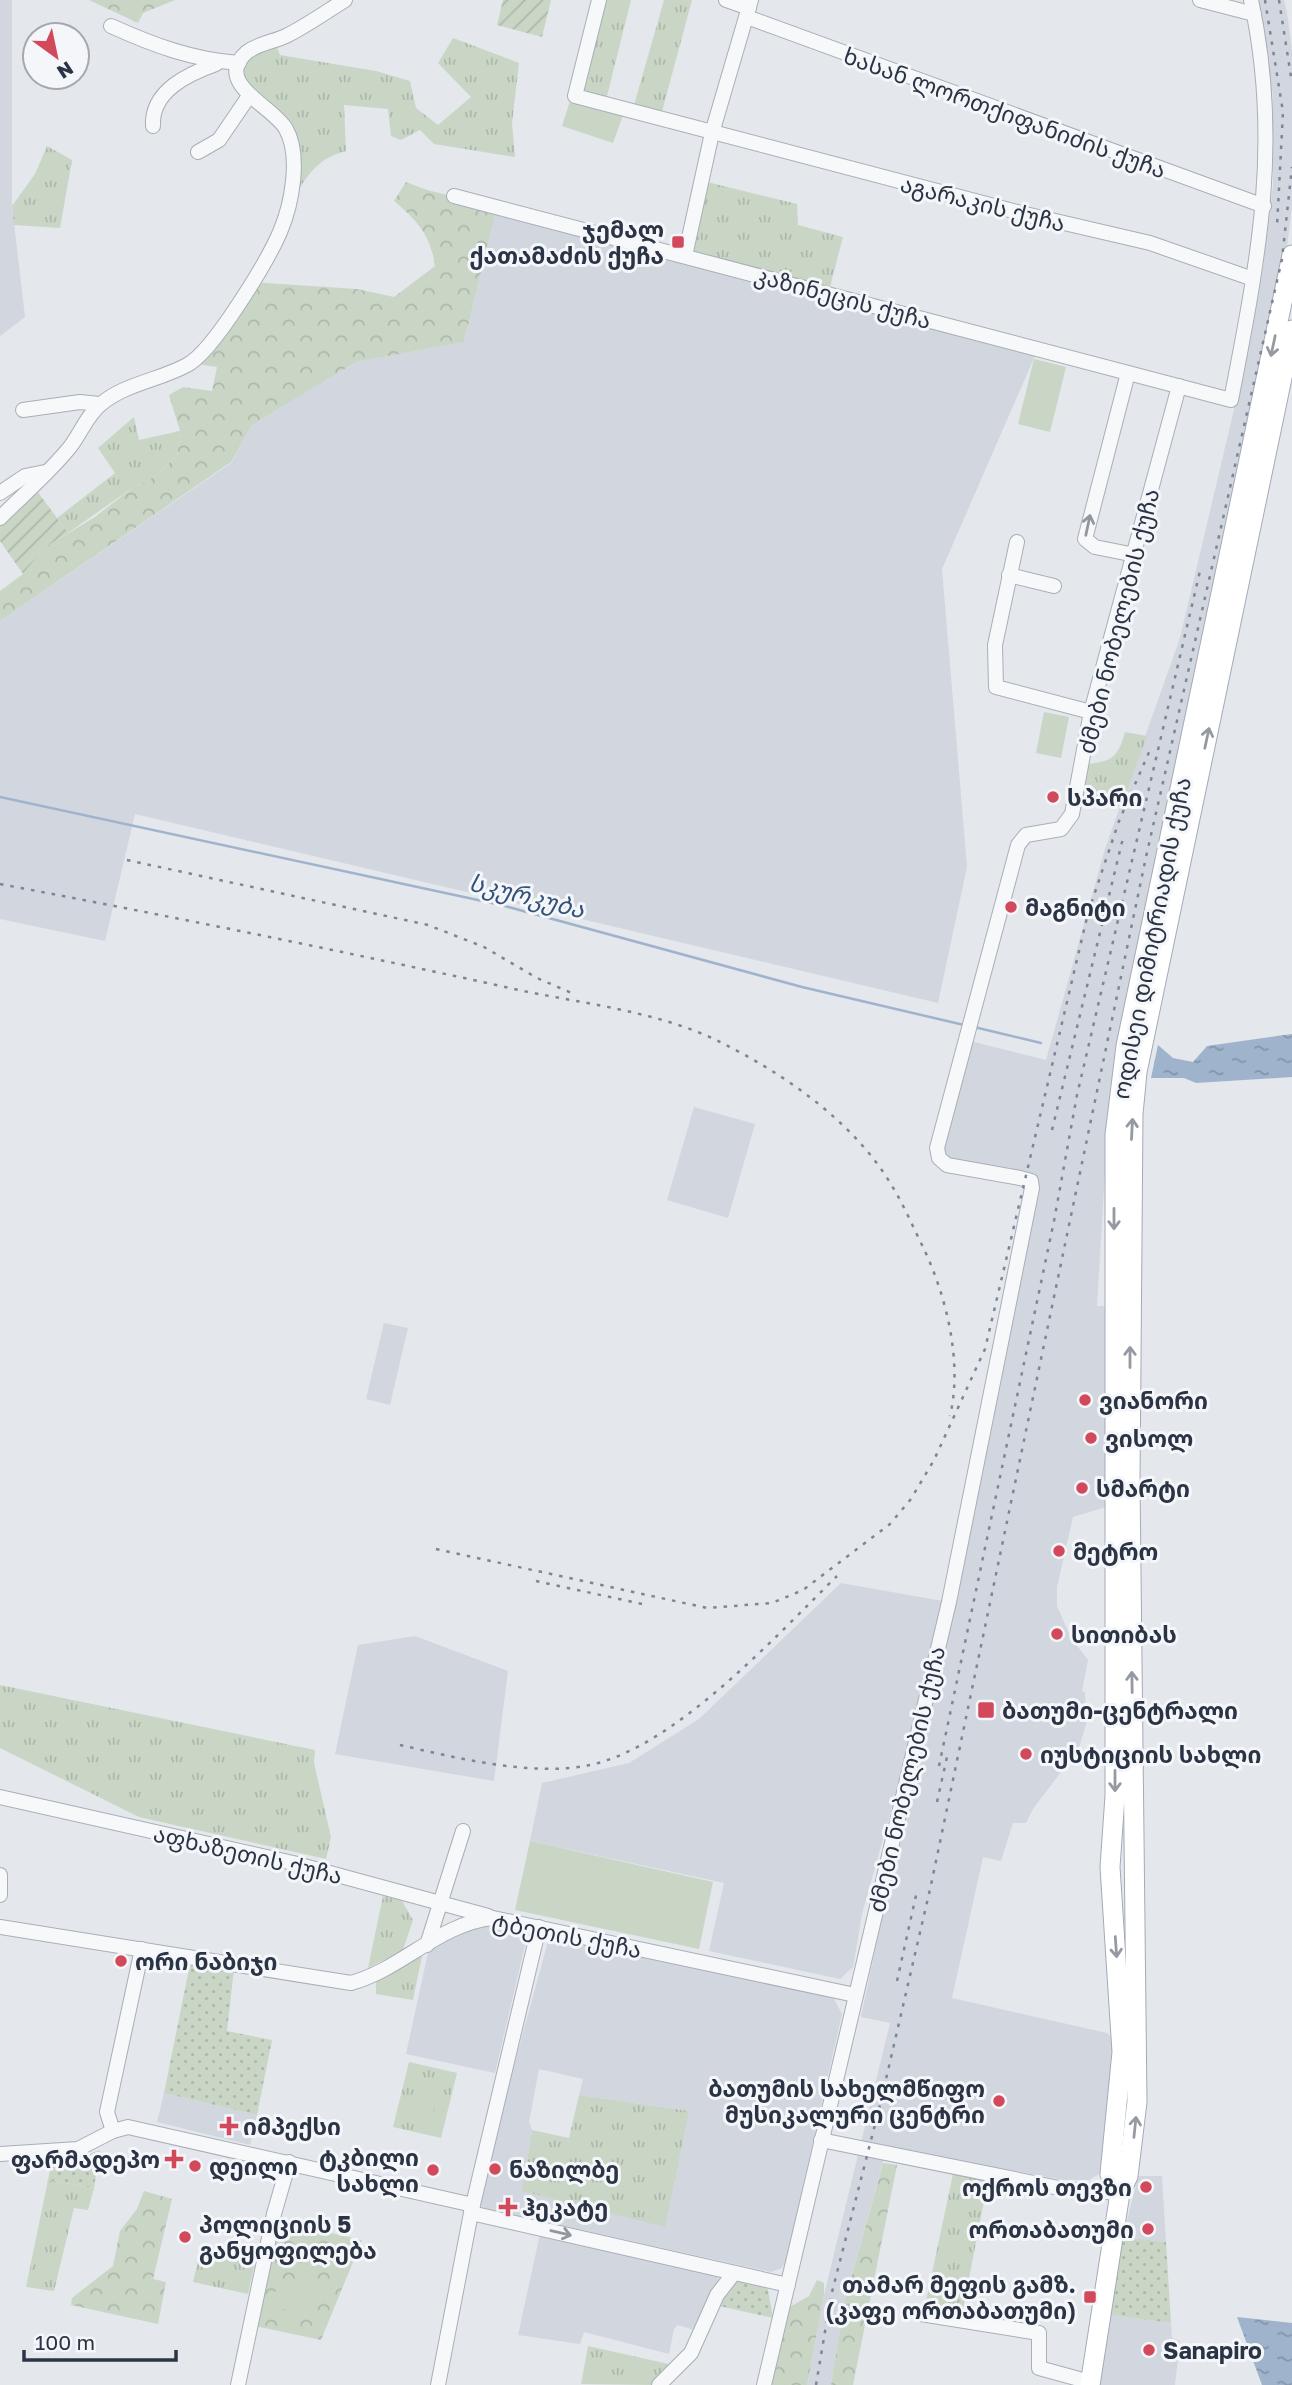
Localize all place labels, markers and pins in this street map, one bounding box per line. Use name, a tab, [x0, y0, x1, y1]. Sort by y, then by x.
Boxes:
place label: ჯემალ ქათამაძის ქუჩა	[469, 215, 664, 270]
marker: ჯემალ ქათამაძის ქუჩა	[670, 234, 686, 250]
place label: სპარი	[1067, 783, 1142, 811]
marker: სპარი	[1045, 789, 1061, 805]
place label: მაგნიტი	[1025, 893, 1126, 922]
marker: მაგნიტი	[1003, 899, 1019, 915]
place label: ვიანორი	[1099, 1386, 1208, 1415]
marker: ვიანორი	[1077, 1392, 1093, 1408]
place label: ვისოლ	[1105, 1424, 1193, 1453]
marker: ვისოლ	[1083, 1430, 1099, 1446]
place label: სმარტი	[1096, 1474, 1190, 1503]
marker: სმარტი	[1074, 1480, 1090, 1496]
place label: მეტრო	[1073, 1537, 1158, 1566]
marker: მეტრო	[1051, 1543, 1067, 1559]
place label: სითიბას	[1071, 1620, 1177, 1648]
marker: სითიბას	[1049, 1626, 1065, 1642]
place label: ბათუმი-ცენტრალი	[1002, 1696, 1238, 1725]
marker: ბათუმი-ცენტრალი	[976, 1700, 996, 1720]
place label: იუსტიციის სახლი	[1040, 1740, 1261, 1769]
marker: იუსტიციის სახლი	[1018, 1746, 1034, 1762]
place label: ორი ნაბიჯი	[135, 1947, 277, 1976]
marker: ორი ნაბიჯი	[113, 1953, 129, 1969]
place label: ბათუმის სახელმწიფო მუსიკალური ცენტრი	[708, 2074, 985, 2129]
marker: ბათუმის სახელმწიფო მუსიკალური ცენტრი	[991, 2093, 1007, 2109]
place label: იმპექსი	[243, 2112, 341, 2141]
marker: იმპექსი	[221, 2118, 237, 2134]
place label: ტკბილი სახლი	[319, 2143, 419, 2198]
place label: ფარმადეპო	[11, 2145, 160, 2175]
marker: ფარმადეპო	[166, 2151, 182, 2167]
place label: დეილი	[209, 2152, 298, 2182]
place label: ნაზილბე	[509, 2155, 619, 2184]
marker: დეილი	[187, 2158, 203, 2174]
marker: ნაზილბე	[487, 2161, 503, 2177]
marker: ტკბილი სახლი	[425, 2162, 441, 2178]
place label: ოქროს თევზი	[962, 2173, 1132, 2202]
marker: ოქროს თევზი	[1138, 2179, 1154, 2195]
place label: ჰეკატე	[522, 2193, 608, 2222]
marker: ჰეკატე	[500, 2199, 516, 2215]
place label: პოლიციის 5 განყოფილება	[199, 2210, 377, 2265]
place label: ორთაბათუმი	[969, 2215, 1134, 2244]
marker: ორთაბათუმი	[1140, 2221, 1156, 2237]
marker: პოლიციის 5 განყოფილება	[177, 2229, 193, 2245]
place label: თამარ მეფის გამზ. (კაფე ორთაბათუმი)	[826, 2270, 1076, 2325]
marker: თამარ მეფის გამზ. (კაფე ორთაბათუმი)	[1082, 2289, 1098, 2305]
place label: Sanapiro	[1163, 2336, 1262, 2364]
marker: Sanapiro	[1141, 2342, 1157, 2358]

